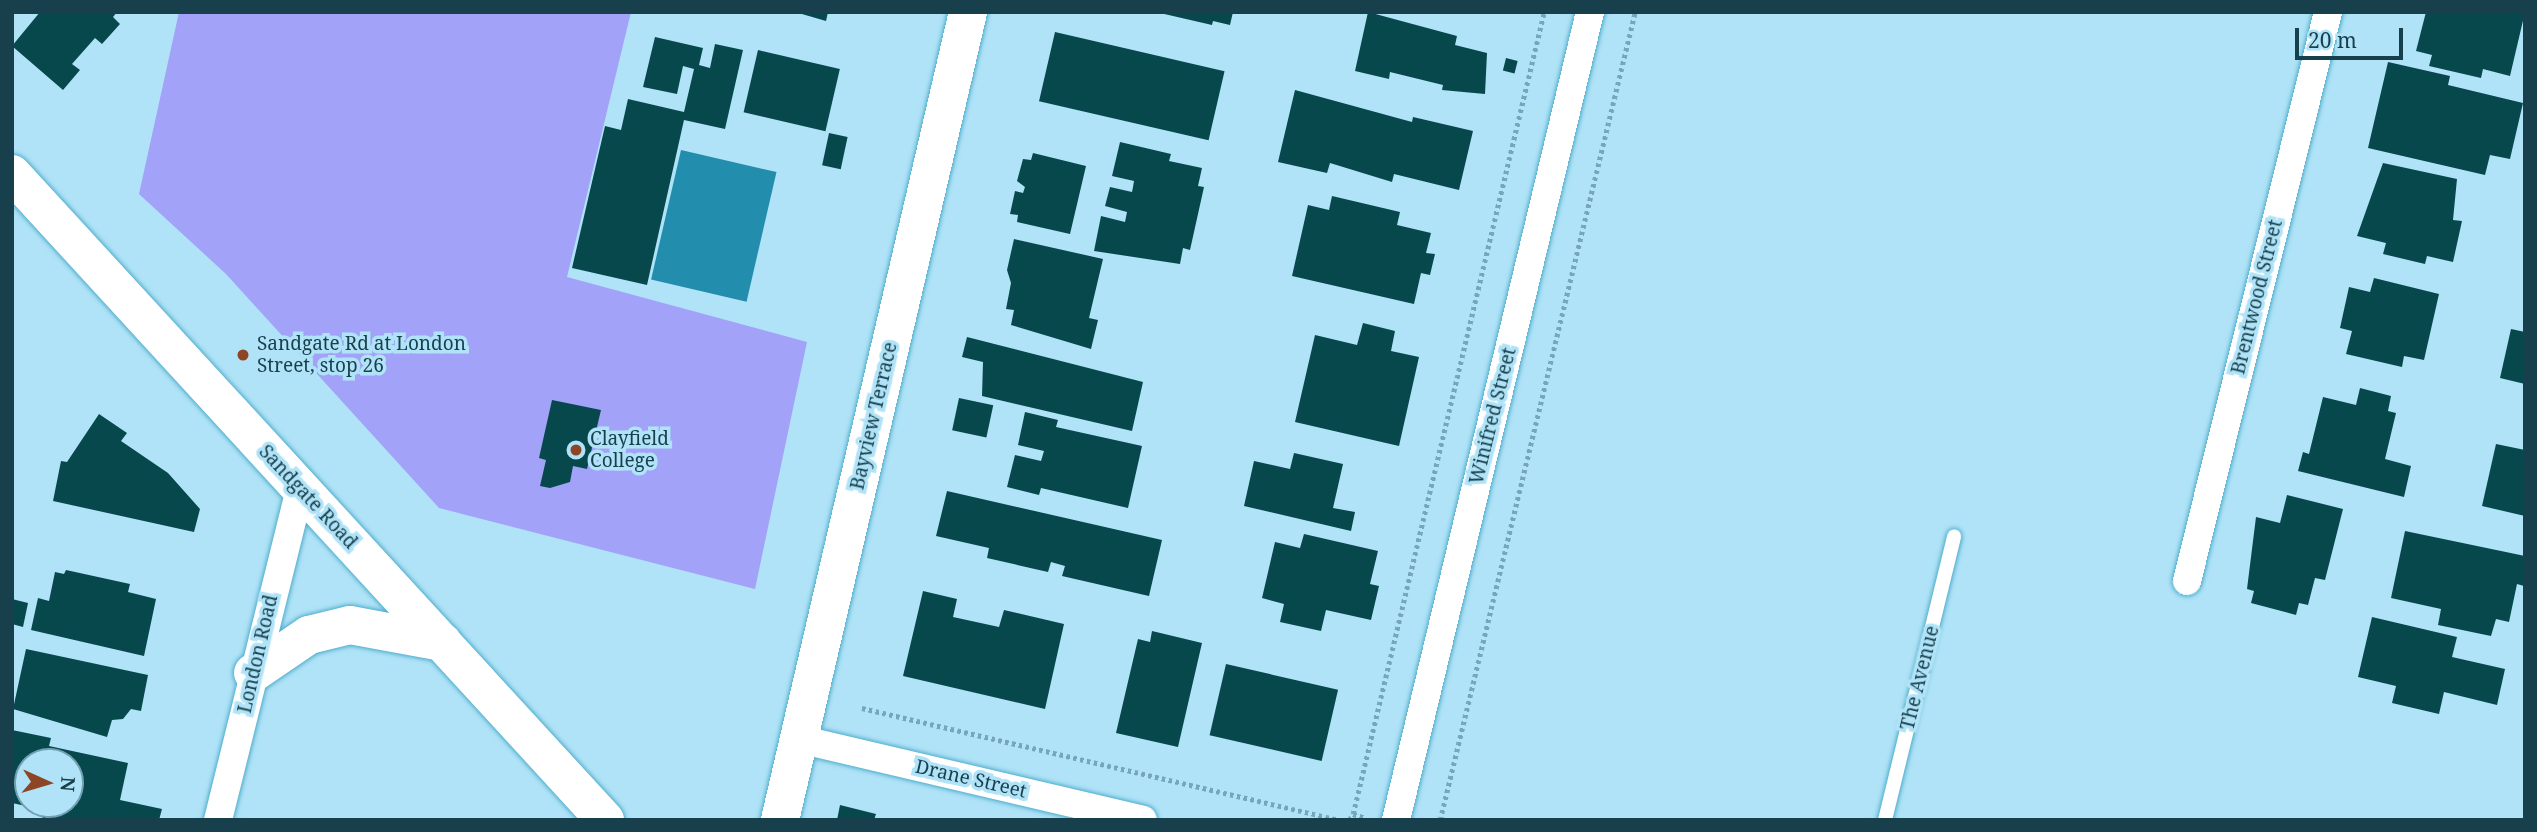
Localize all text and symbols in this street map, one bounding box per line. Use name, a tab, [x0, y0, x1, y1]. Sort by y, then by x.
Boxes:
scale bar	[2299, 14, 2408, 58]
text: 20 m	[2308, 26, 2357, 54]
street label: Brentwood Street	[2227, 217, 2287, 377]
place label: Sandgate Rd at London Street, stop 26	[257, 333, 466, 377]
street label: Bayview Terrace	[846, 340, 902, 492]
street label: Winifred Street	[1465, 345, 1521, 487]
marker: Sandgate Rd at London Street, stop 26	[235, 347, 251, 363]
place label: Clayfield College	[590, 428, 669, 472]
street label: Sandgate Road	[254, 440, 362, 554]
marker: Clayfield College	[568, 442, 584, 458]
street label: London Road	[233, 593, 283, 715]
street label: The Avenue	[1896, 623, 1944, 733]
north arrow	[14, 748, 84, 818]
street label: Drane Street	[913, 755, 1029, 803]
text: N	[54, 776, 81, 793]

